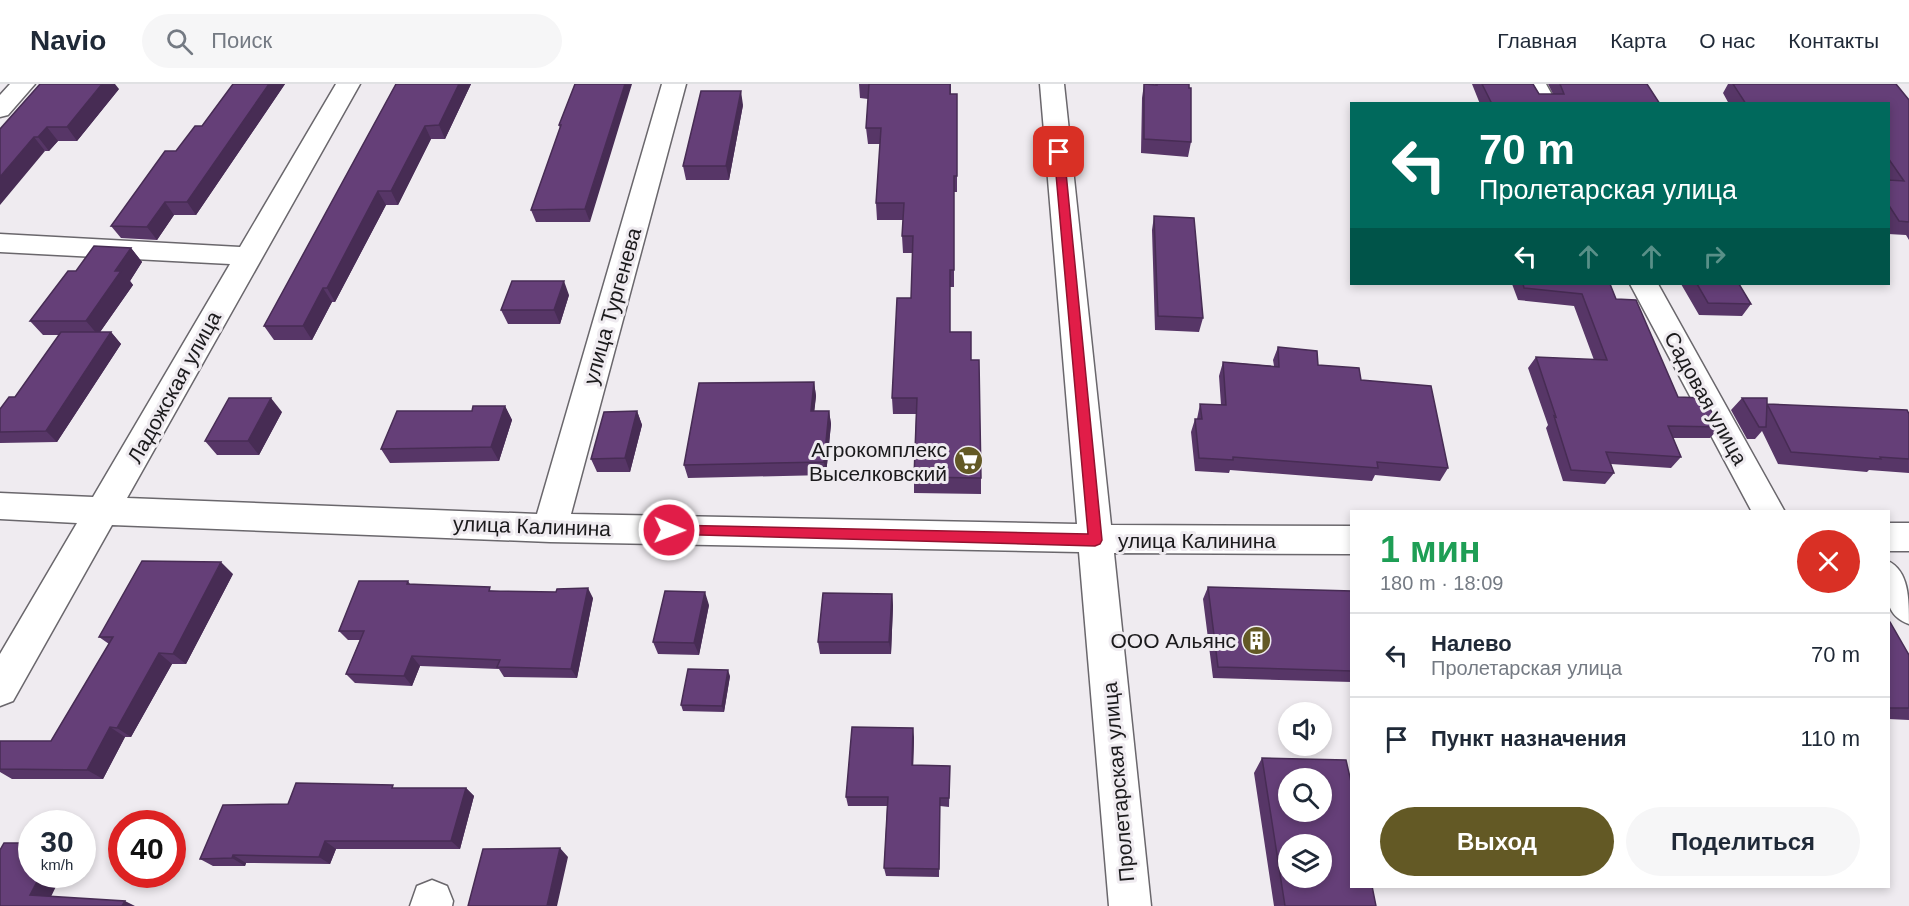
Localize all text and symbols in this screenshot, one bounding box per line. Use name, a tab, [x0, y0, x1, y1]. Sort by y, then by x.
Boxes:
search box	[142, 14, 562, 68]
text: Navio	[30, 25, 106, 56]
icon: search	[163, 25, 196, 58]
text: Поиск	[211, 28, 272, 53]
text: Главная	[1497, 29, 1577, 52]
text: Карта	[1610, 29, 1666, 52]
text: О нас	[1699, 29, 1755, 52]
text: Контакты	[1788, 29, 1879, 52]
pin	[1033, 126, 1084, 177]
icon: left	[1380, 126, 1458, 204]
text: 70 m	[1479, 126, 1575, 173]
icon: arrive	[1042, 135, 1075, 168]
text: Пролетарская улица	[1479, 175, 1737, 205]
street label: улица Тургенева	[579, 225, 645, 387]
icon: left	[1509, 240, 1542, 273]
icon: ahead	[1572, 240, 1605, 273]
icon: ahead	[1635, 240, 1668, 273]
icon: right	[1698, 240, 1731, 273]
street label: Ладожская улица	[123, 307, 225, 467]
street label: Садовая улица	[1660, 327, 1752, 469]
place label: Агрокомплекс Выселковский	[809, 438, 947, 485]
supermarket icon: Агрокомплекс Выселковский	[952, 445, 984, 477]
position arrow	[637, 498, 701, 562]
street label: улица Калинина	[453, 512, 612, 540]
street label: улица Калинина	[1118, 529, 1276, 552]
text: 1 мин	[1380, 529, 1481, 570]
button: close	[1797, 530, 1860, 593]
text: 180 m · 18:09	[1380, 572, 1503, 594]
building icon: ООО Альянс	[1241, 624, 1273, 656]
place label: ООО Альянс	[1110, 629, 1236, 652]
text: Налево	[1431, 631, 1512, 656]
icon: left	[1380, 639, 1413, 672]
text: 70 m	[1811, 642, 1860, 667]
text: Пролетарская улица	[1431, 657, 1622, 679]
street label: Пролетарская улица	[1098, 681, 1138, 883]
map controls	[1278, 702, 1332, 888]
button: sound	[1278, 702, 1332, 756]
icon: arrive	[1380, 723, 1413, 756]
text: Пункт назначения	[1431, 726, 1627, 751]
text: 110 m	[1800, 726, 1860, 751]
button: search	[1278, 768, 1332, 822]
button: Выход	[1380, 807, 1614, 876]
button: Поделиться	[1626, 807, 1860, 876]
speed limit sign: 40	[108, 810, 186, 888]
text: 30	[40, 825, 74, 858]
button: layers	[1278, 834, 1332, 888]
text: km/h	[41, 856, 73, 873]

